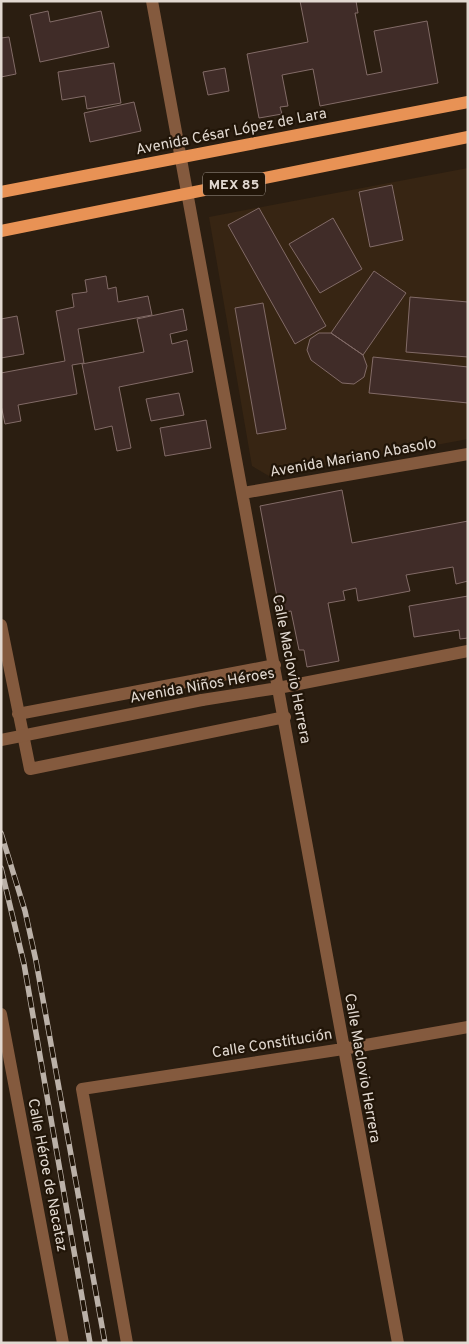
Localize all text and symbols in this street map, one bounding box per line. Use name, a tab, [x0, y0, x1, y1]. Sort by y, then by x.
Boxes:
street label: Avenida César López de Lara	[134, 105, 328, 160]
road number: MEX 85	[203, 172, 265, 195]
street label: Avenida Mariano Abasolo	[268, 434, 438, 483]
street label: Calle Maclovio Herrera	[267, 593, 314, 745]
street label: Avenida Niños Héroes	[128, 664, 276, 709]
street label: Calle Maclovio Herrera	[339, 992, 384, 1145]
street label: Calle Constitución	[211, 1026, 334, 1063]
street label: Calle Héroe de Nacataz	[22, 1097, 71, 1253]

